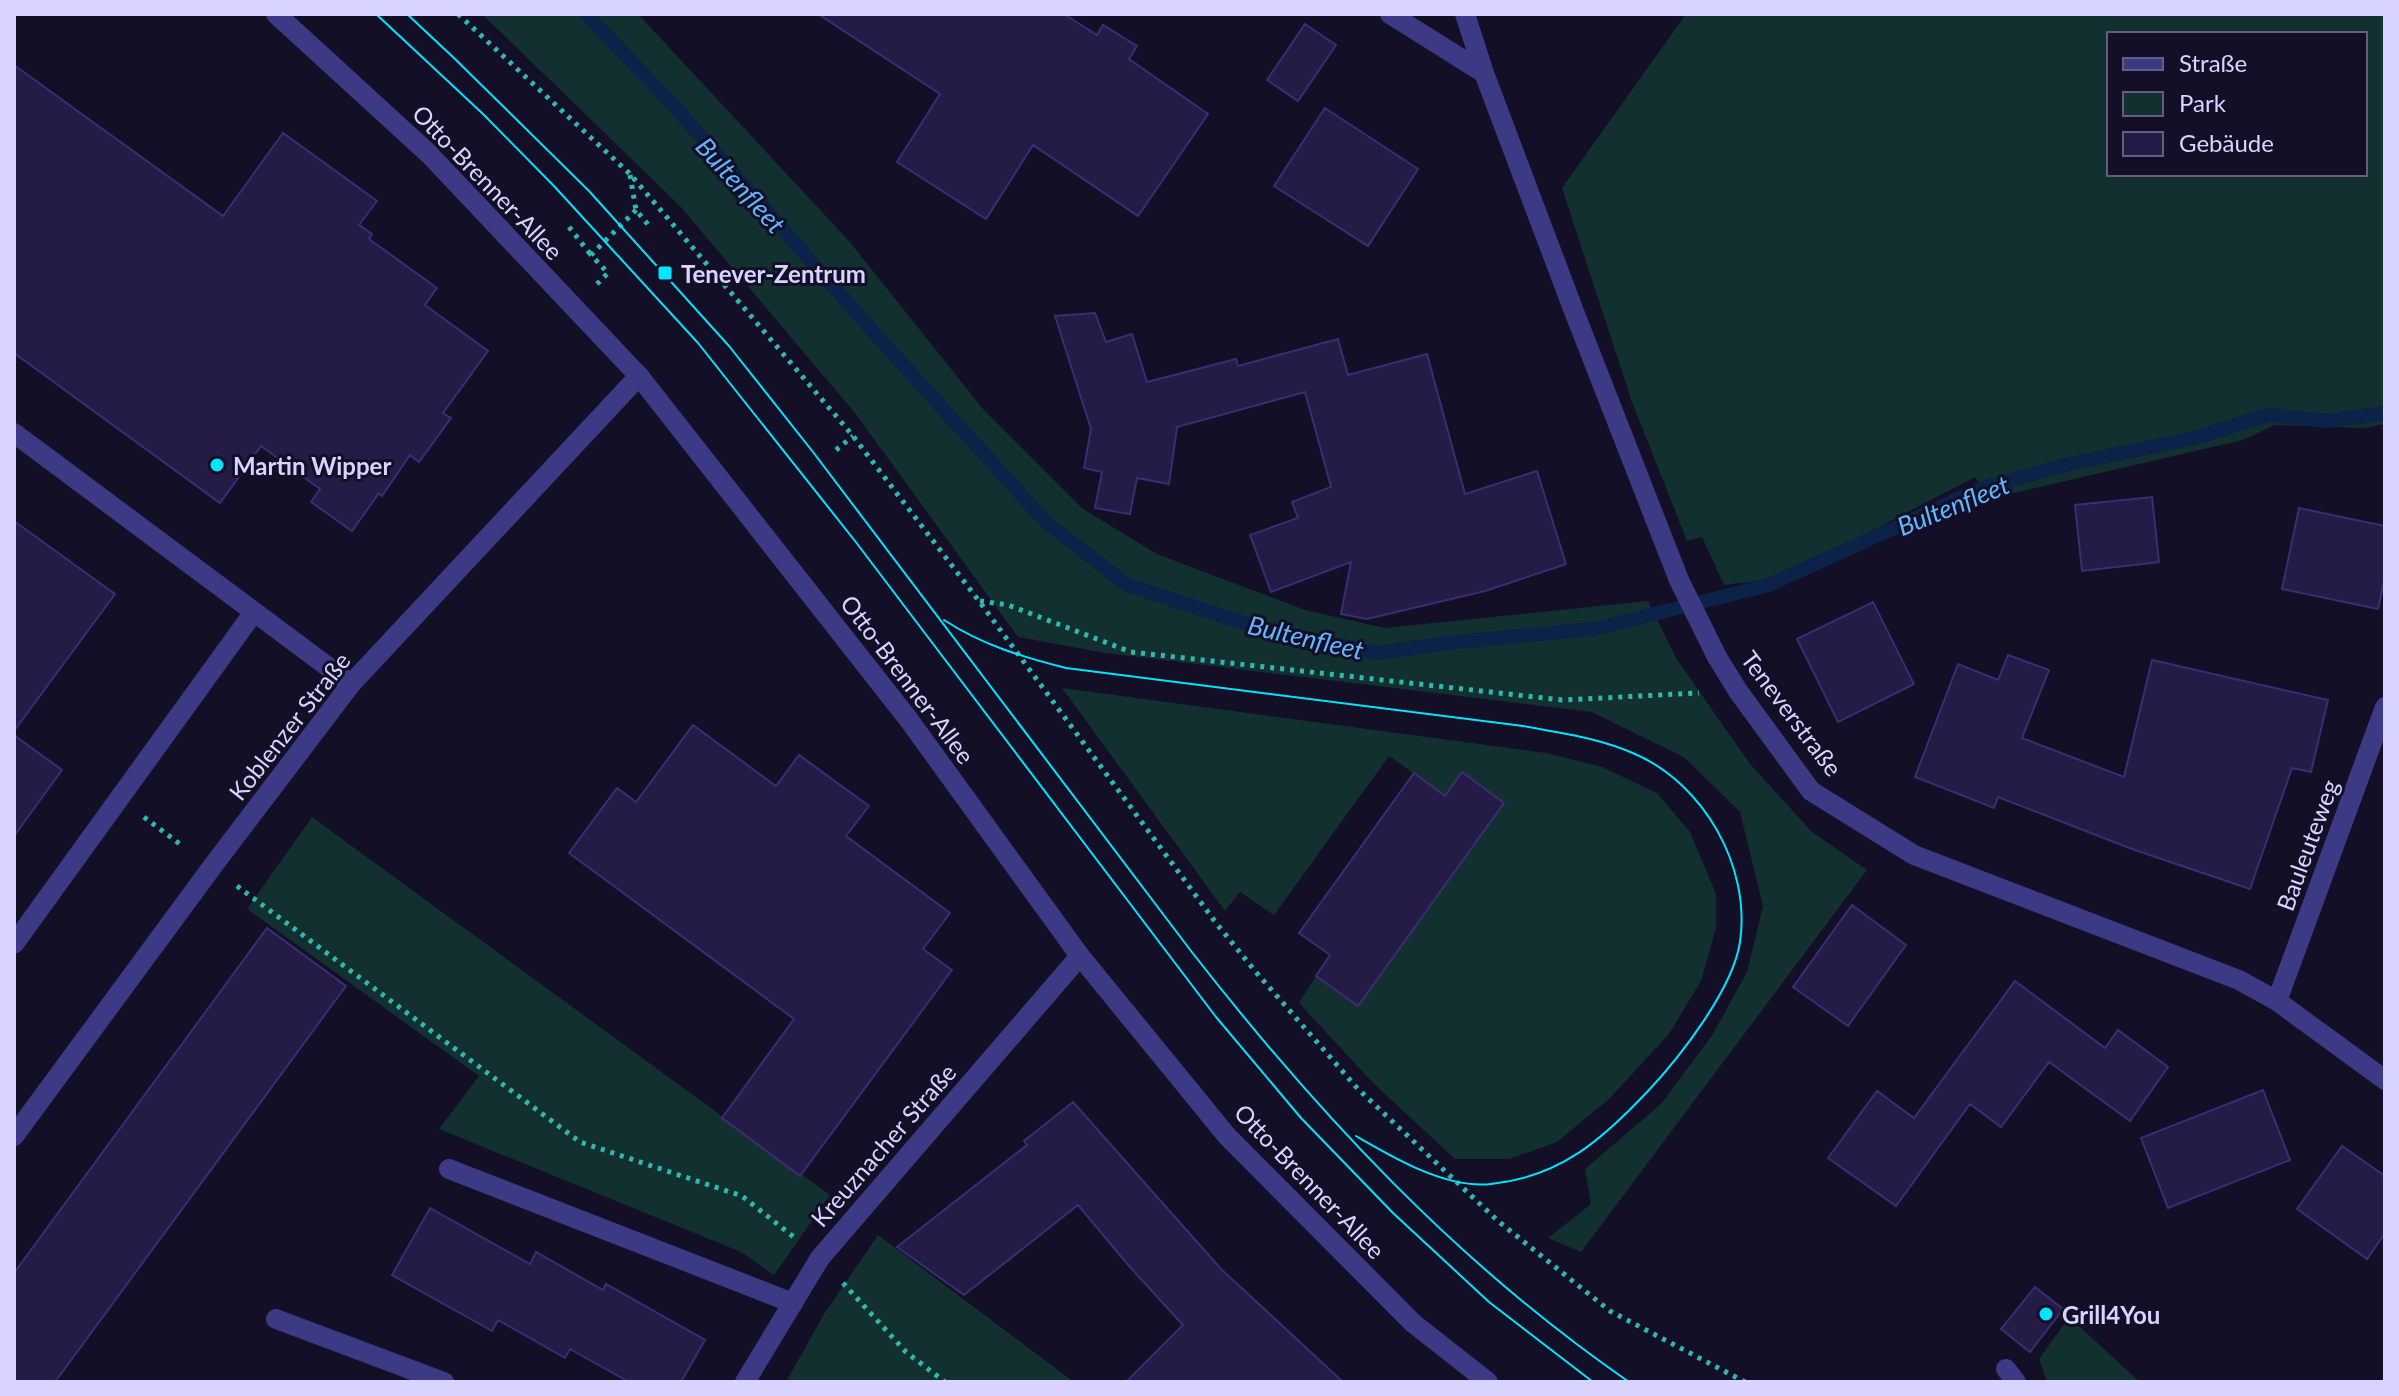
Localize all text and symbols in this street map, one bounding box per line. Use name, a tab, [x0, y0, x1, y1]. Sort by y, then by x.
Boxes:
legend	[2107, 32, 2367, 176]
text: Straße	[2179, 48, 2247, 77]
text: Park	[2179, 88, 2227, 117]
street label: Otto-Brenner-Allee	[407, 99, 569, 265]
text: Gebäude	[2179, 128, 2274, 157]
water label: Bultenfleet	[690, 130, 792, 240]
place label: Tenever-Zentrum	[681, 259, 866, 288]
marker: Tenever-Zentrum	[656, 264, 674, 282]
place label: Martin Wipper	[233, 451, 391, 480]
marker: Martin Wipper	[208, 456, 226, 474]
water label: Bultenfleet	[1892, 468, 2014, 542]
street label: Otto-Brenner-Allee	[835, 589, 981, 769]
water label: Bultenfleet	[1245, 608, 1367, 666]
street label: Teneverstraße	[1736, 645, 1848, 781]
street label: Koblenzer Straße	[222, 646, 356, 806]
street label: Bauleuteweg	[2270, 776, 2344, 914]
street label: Kreuznacher Straße	[804, 1058, 962, 1232]
street label: Otto-Brenner-Allee	[1229, 1098, 1391, 1264]
place label: Grill4You	[2062, 1300, 2160, 1329]
marker: Grill4You	[2037, 1305, 2055, 1323]

